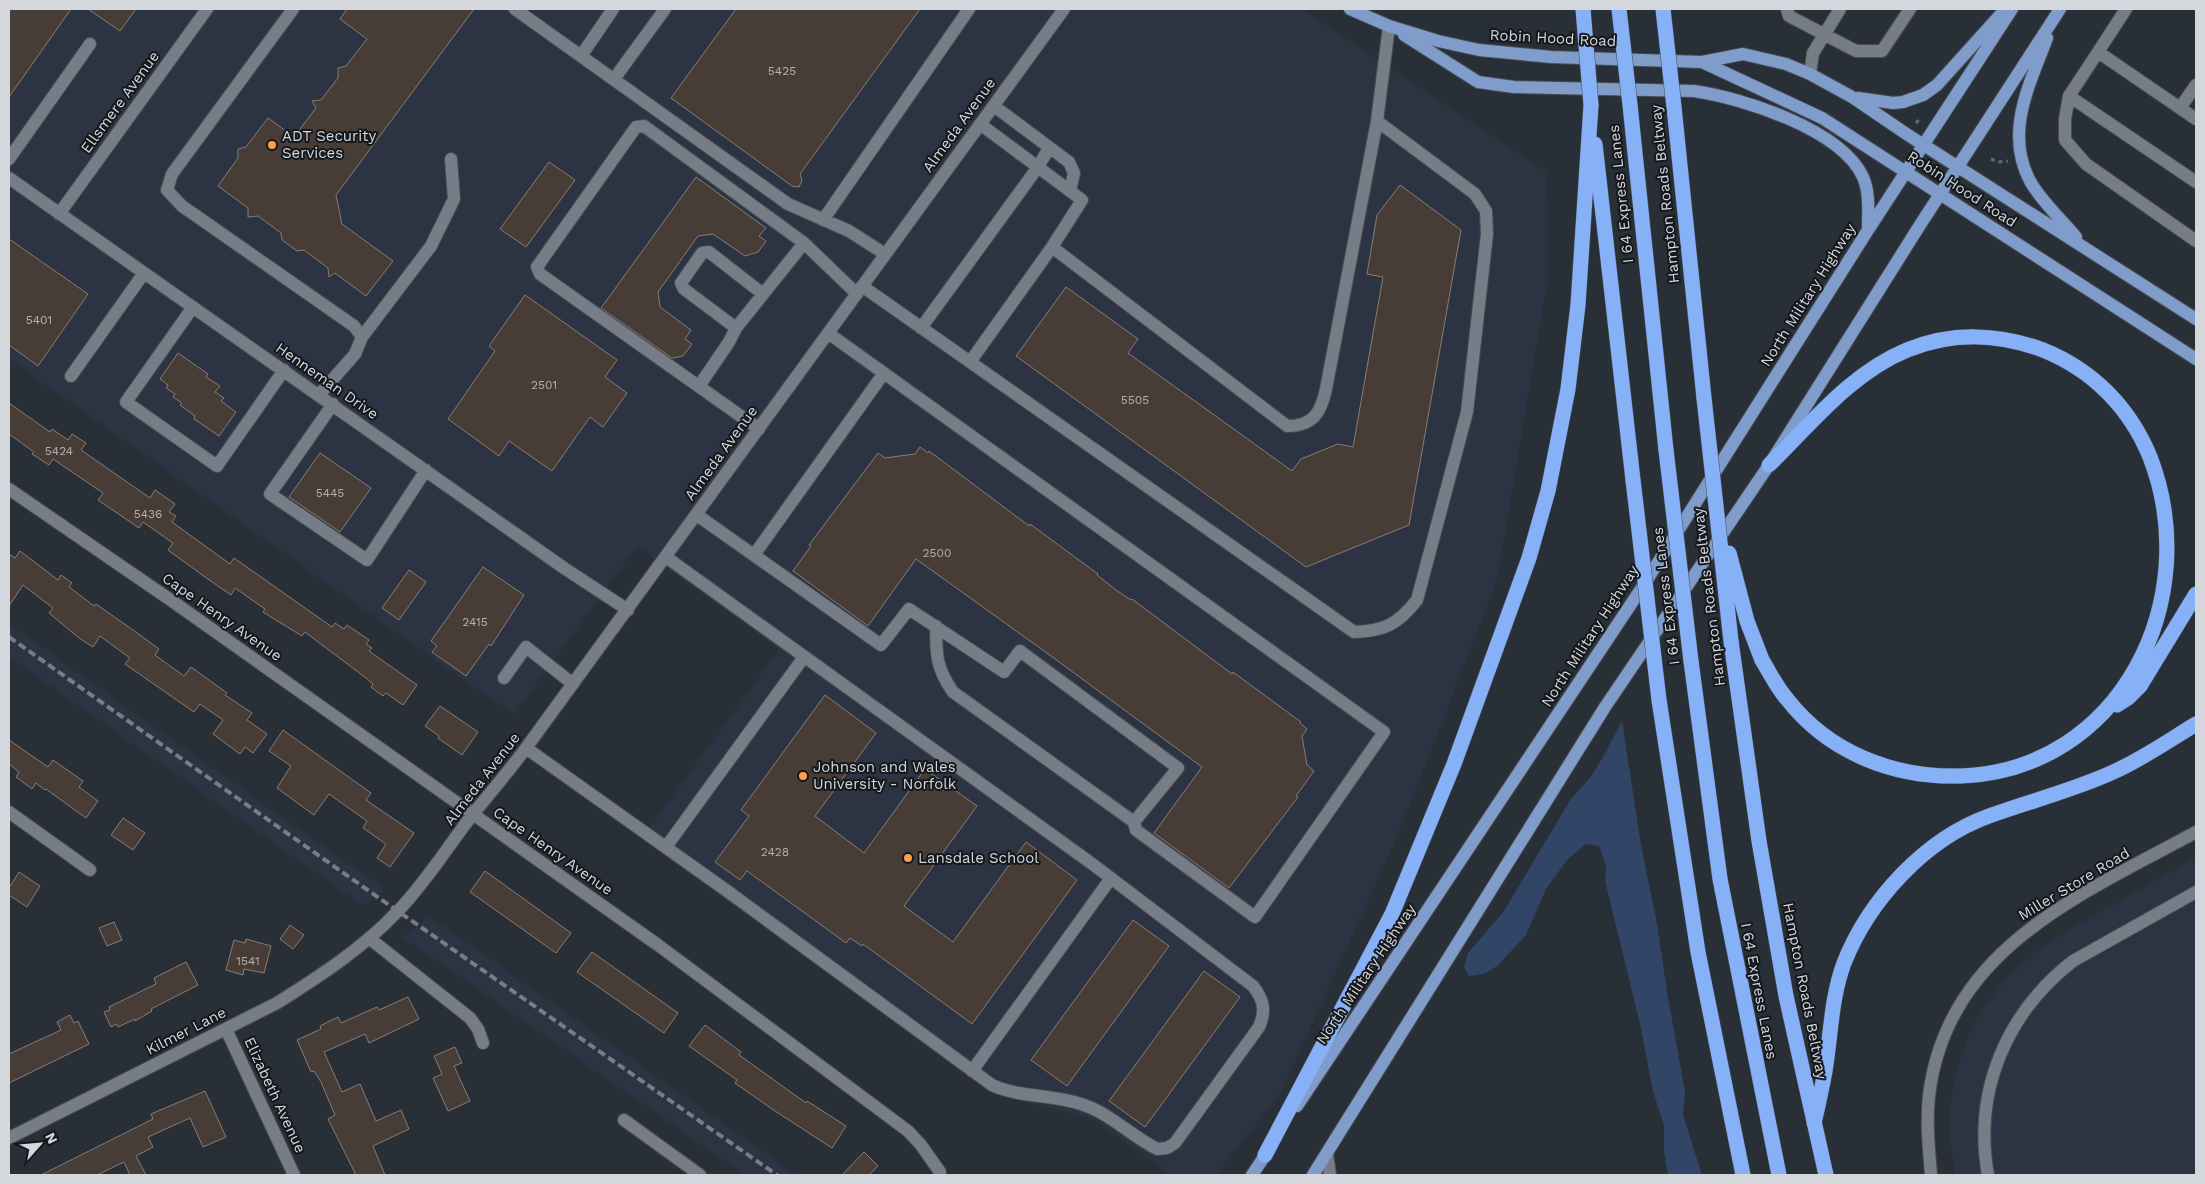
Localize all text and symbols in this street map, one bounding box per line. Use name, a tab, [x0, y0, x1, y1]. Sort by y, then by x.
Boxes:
street label: Robin Hood Road	[1489, 26, 1617, 50]
street label: Ellsmere Avenue	[77, 47, 163, 157]
house number: 5425	[768, 64, 796, 78]
street label: Almeda Avenue	[919, 74, 999, 176]
street label: Hampton Roads Beltway	[1647, 104, 1683, 284]
street label: I 64 Express Lanes	[1605, 124, 1637, 264]
place label: ADT Security Services	[282, 127, 376, 162]
marker: ADT Security Services	[266, 139, 278, 151]
street label: Robin Hood Road	[1904, 147, 2020, 231]
street label: North Military Highway	[1757, 220, 1860, 370]
house number: 5401	[26, 313, 52, 327]
street label: Henneman Drive	[272, 339, 382, 423]
house number: 2501	[531, 378, 557, 392]
house number: 5505	[1121, 393, 1149, 407]
street label: Almeda Avenue	[681, 402, 761, 504]
house number: 5424	[45, 444, 73, 458]
house number: 5445	[316, 486, 344, 500]
house number: 5436	[134, 507, 162, 521]
street label: Hampton Roads Beltway	[1689, 507, 1729, 687]
street label: I 64 Express Lanes	[1649, 526, 1683, 666]
house number: 2500	[923, 546, 951, 560]
street label: North Military Highway	[1537, 562, 1643, 710]
street label: Cape Henry Avenue	[159, 569, 285, 665]
house number: 2415	[462, 615, 488, 629]
street label: Almeda Avenue	[440, 729, 524, 829]
place label: Johnson and Wales University - Norfolk	[813, 758, 957, 793]
marker: Johnson and Wales University - Norfolk	[797, 770, 809, 782]
street label: Cape Henry Avenue	[490, 803, 616, 899]
street label: Miller Store Road	[2015, 844, 2133, 924]
house number: 2428	[761, 845, 789, 859]
place label: Lansdale School	[918, 849, 1039, 867]
marker: Lansdale School	[902, 852, 914, 864]
street label: North Military Highway	[1312, 900, 1420, 1048]
street label: Hampton Roads Beltway	[1779, 901, 1831, 1081]
street label: I 64 Express Lanes	[1737, 921, 1781, 1061]
house number: 1541	[236, 954, 260, 968]
street label: Kilmer Lane	[143, 1003, 229, 1059]
street label: Elizabeth Avenue	[240, 1034, 310, 1156]
north arrow	[15, 1119, 65, 1169]
text: N	[42, 1130, 61, 1146]

